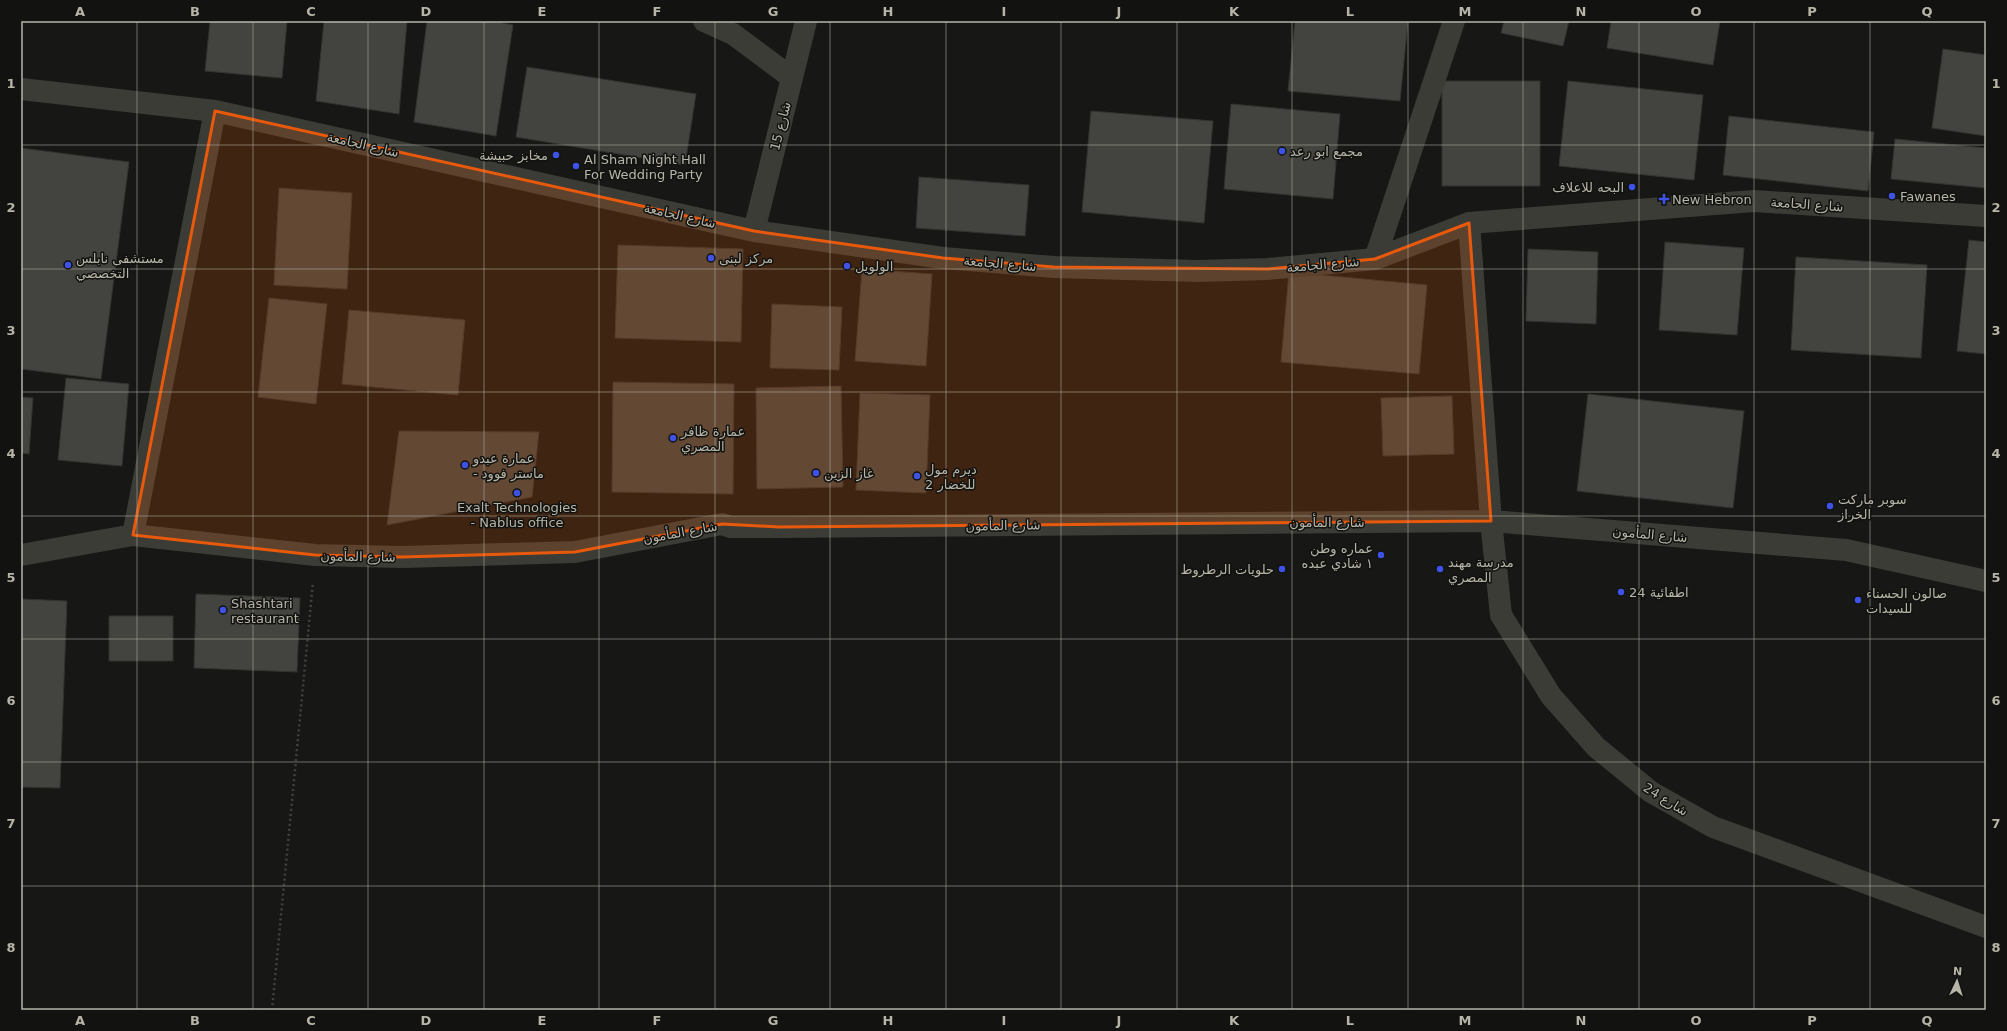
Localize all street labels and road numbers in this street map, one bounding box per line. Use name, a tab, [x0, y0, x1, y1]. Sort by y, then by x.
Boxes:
street label: شارع 15	[767, 100, 795, 152]
street label: شارع الجامعة	[325, 129, 400, 161]
street label: شارع الجامعة	[1770, 194, 1844, 216]
street label: شارع الجامعة	[642, 200, 717, 232]
street label: شارع الجامعة	[963, 253, 1037, 275]
street label: شارع الجامعة	[1286, 254, 1360, 276]
street label: شارع المأمون	[1289, 513, 1365, 531]
street label: شارع المأمون	[965, 515, 1041, 535]
street label: شارع المأمون	[641, 517, 719, 547]
street label: شارع المأمون	[1612, 522, 1688, 546]
street label: شارع المأمون	[320, 546, 396, 566]
street label: شارع 24	[1640, 780, 1691, 820]

